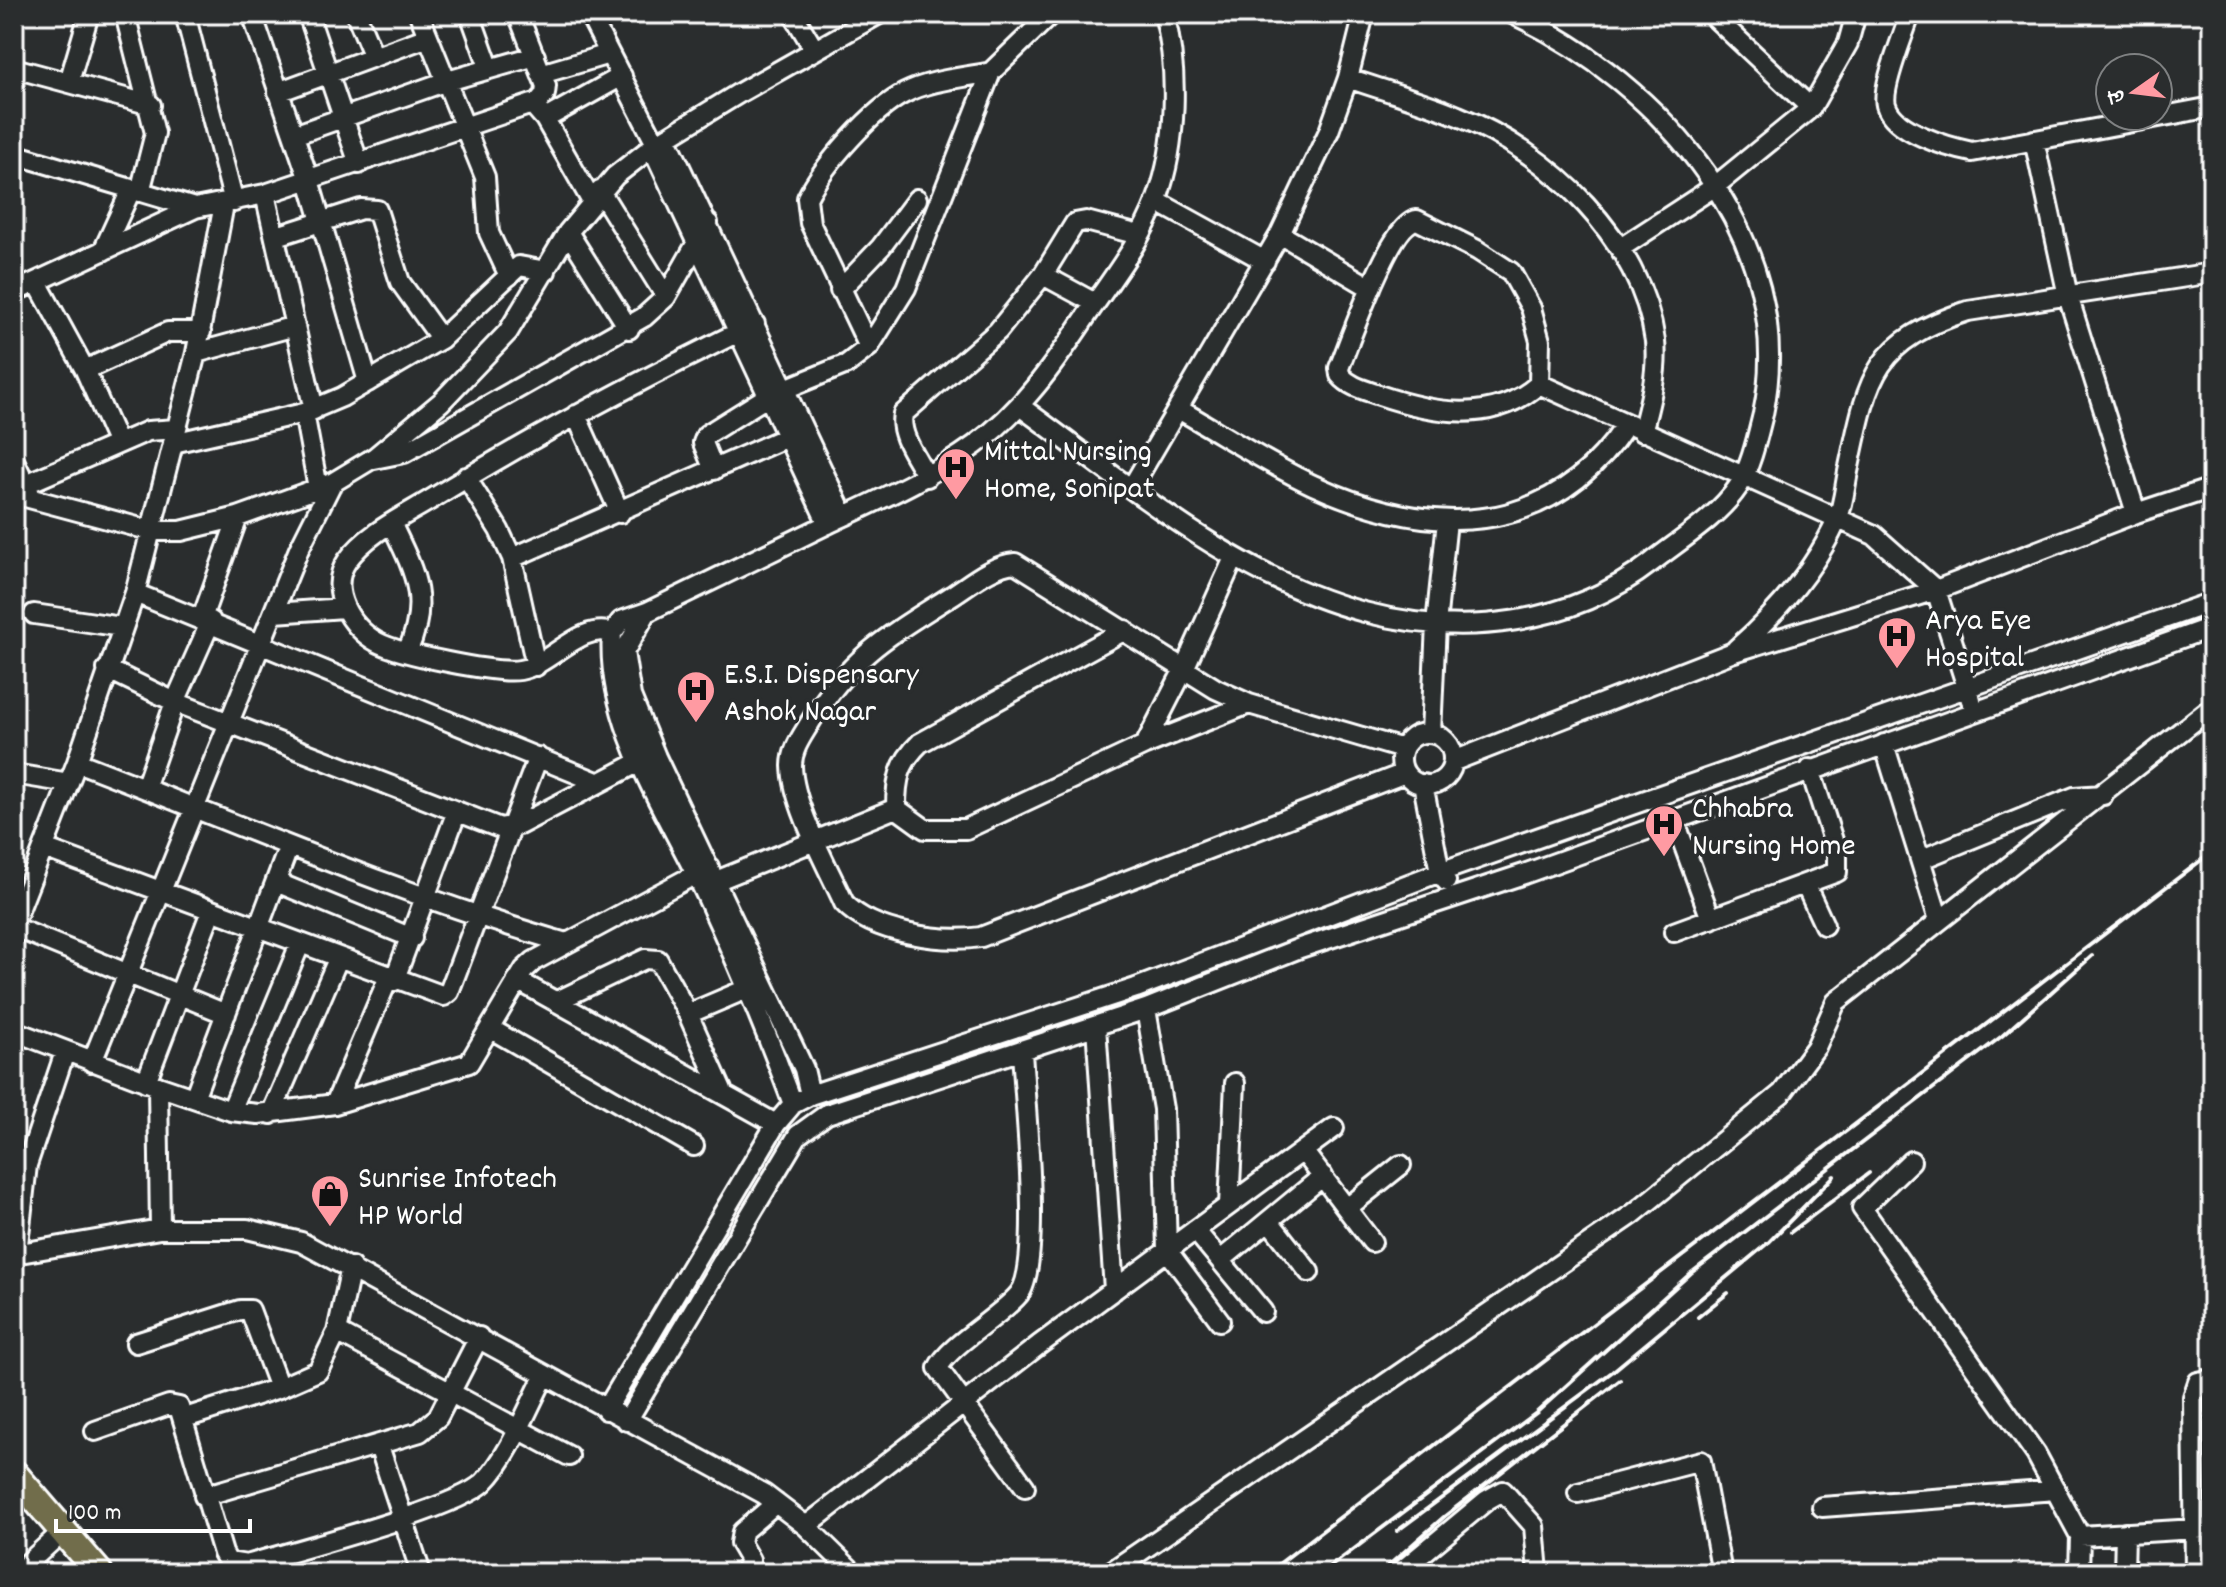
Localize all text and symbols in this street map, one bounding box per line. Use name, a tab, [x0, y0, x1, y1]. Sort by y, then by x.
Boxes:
north arrow	[2094, 52, 2174, 132]
text: उ	[2101, 85, 2135, 107]
place label: Mittal Nursing Home, Sonipat	[984, 431, 1155, 514]
hospital icon: Mittal Nursing Home, Sonipat	[935, 446, 977, 501]
place label: Arya Eye Hospital	[1925, 600, 2031, 683]
hospital icon: Arya Eye Hospital	[1876, 615, 1918, 670]
place label: E.S.I. Dispensary Ashok Nagar	[724, 654, 920, 737]
hospital icon: E.S.I. Dispensary Ashok Nagar	[675, 669, 717, 724]
place label: Chhabra Nursing Home	[1692, 788, 1856, 871]
hospital icon: Chhabra Nursing Home	[1643, 803, 1685, 858]
place label: Sunrise Infotech HP World	[358, 1158, 557, 1241]
shop icon: Sunrise Infotech HP World	[309, 1173, 351, 1228]
scale bar	[56, 1483, 250, 1533]
text: 100 m	[68, 1497, 121, 1531]

